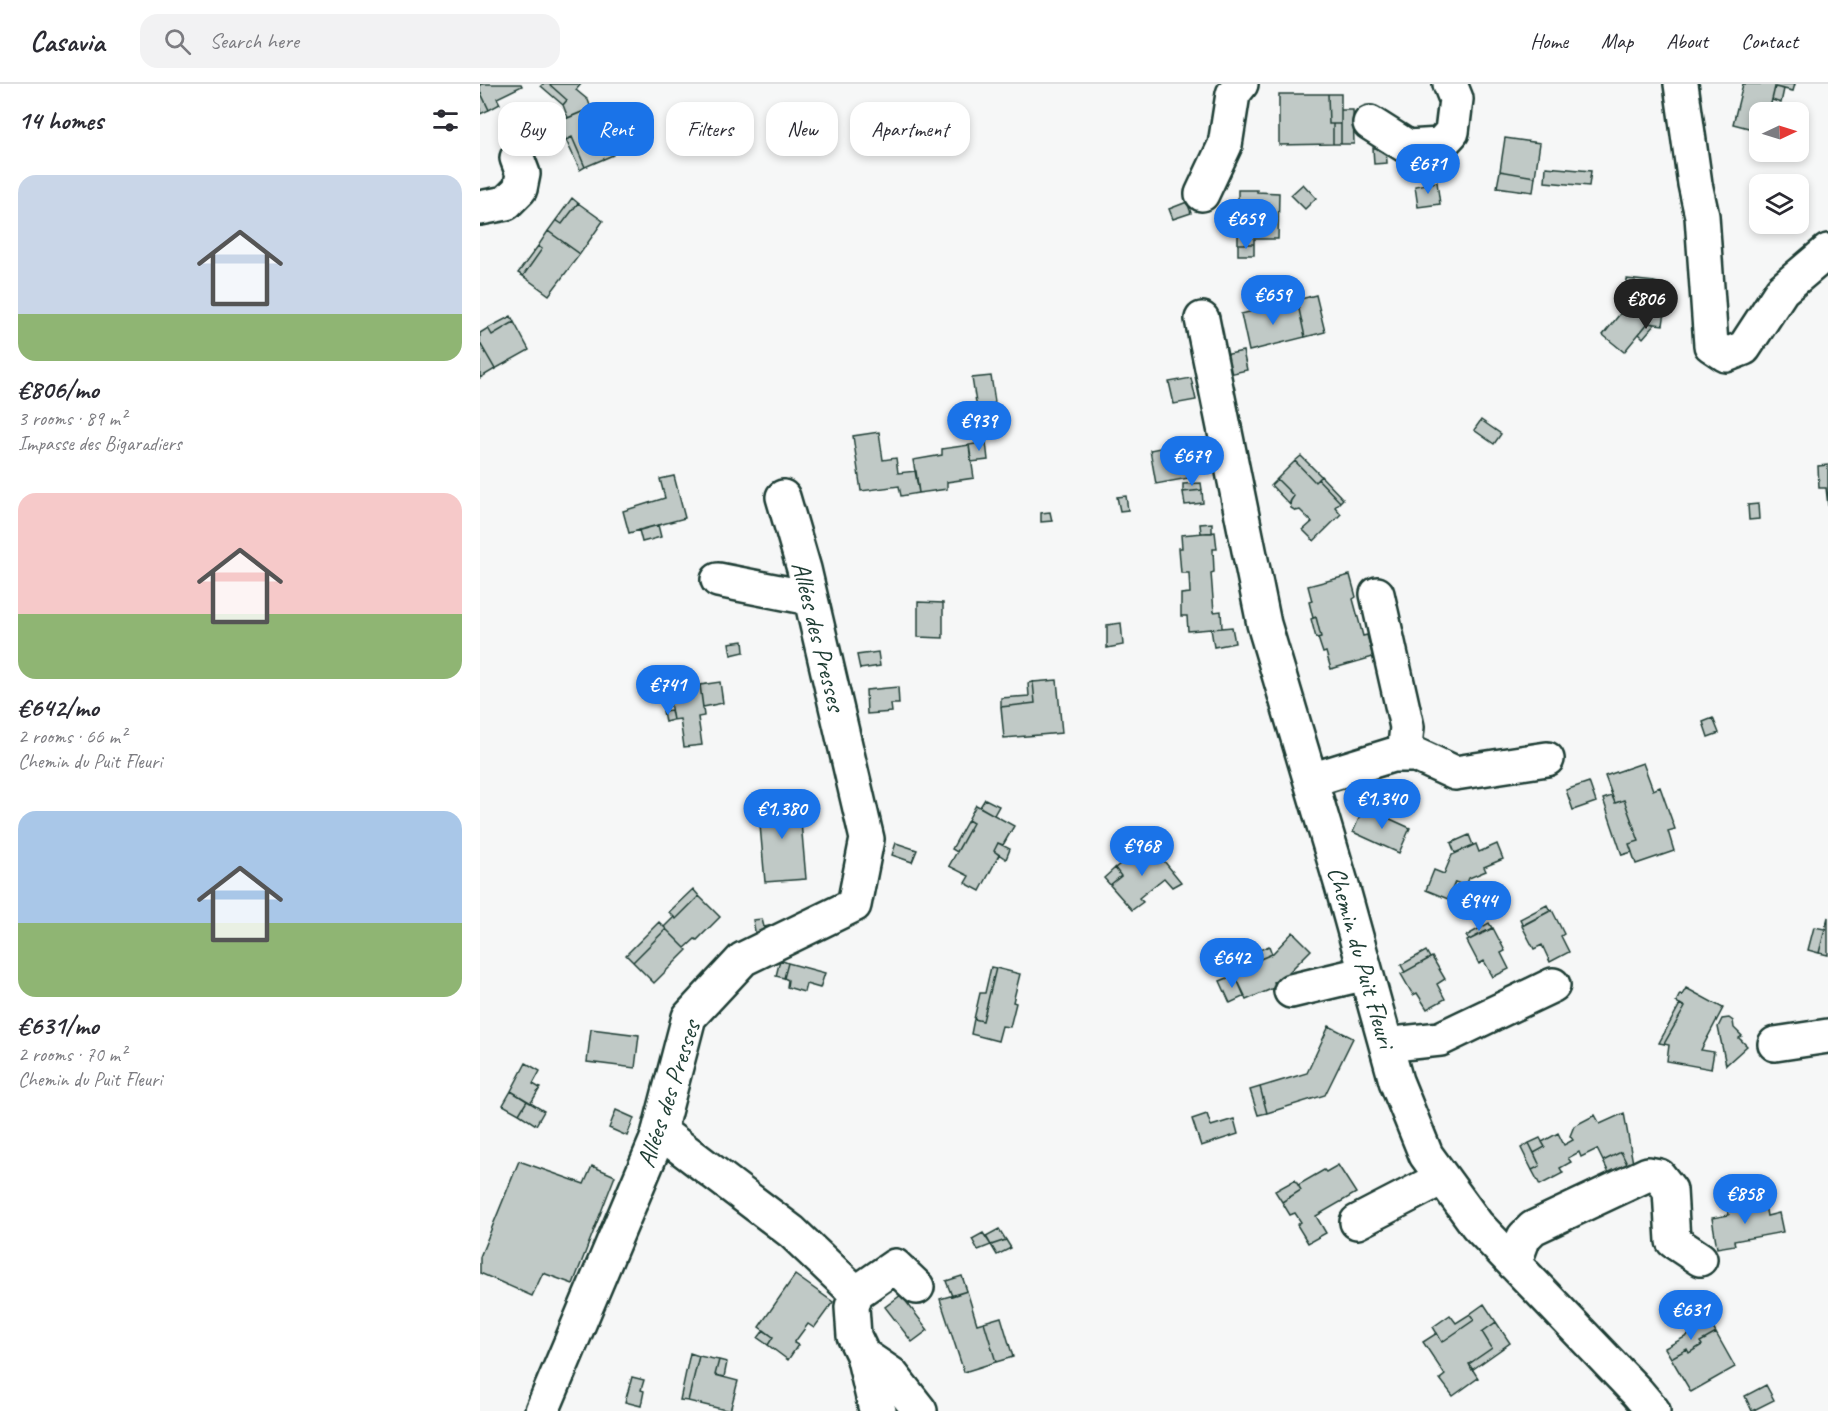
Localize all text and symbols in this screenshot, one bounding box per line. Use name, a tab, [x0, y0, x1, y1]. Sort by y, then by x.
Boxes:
search box	[140, 14, 560, 68]
text: Casavia	[30, 24, 104, 59]
icon: search	[161, 25, 194, 58]
text: Search here	[209, 27, 299, 55]
text: Home	[1530, 28, 1568, 54]
text: Map	[1601, 28, 1633, 54]
text: About	[1666, 28, 1708, 54]
text: Contact	[1741, 28, 1798, 54]
chip: Buy	[498, 102, 566, 156]
chip: Rent	[578, 102, 654, 156]
chip: Filters	[666, 102, 754, 156]
chip: New	[766, 102, 838, 156]
chip: Apartment	[850, 102, 970, 156]
north arrow	[1749, 102, 1809, 162]
map controls	[1749, 102, 1809, 234]
text: 14 homes	[18, 104, 103, 137]
icon: filters	[429, 104, 462, 137]
pin: €671	[1392, 144, 1464, 195]
text: €671	[1410, 151, 1446, 176]
button: layers	[1749, 174, 1809, 234]
pin: €659	[1210, 199, 1282, 250]
text: €659	[1228, 206, 1264, 231]
icon: home	[186, 214, 294, 322]
pin: €659	[1237, 275, 1309, 326]
pin: €806	[1610, 279, 1682, 330]
text: €659	[1255, 282, 1291, 307]
text: €806	[1628, 286, 1664, 311]
text: €806/mo	[18, 373, 99, 406]
pin: €939	[943, 401, 1015, 452]
text: 3 rooms · 89 m²	[18, 406, 126, 431]
text: €939	[961, 408, 997, 433]
text: Impasse des Bigaradiers	[18, 431, 181, 456]
pin: €679	[1156, 436, 1228, 487]
text: €679	[1174, 443, 1210, 468]
icon: home	[186, 532, 294, 640]
street label: Allées des Presses	[784, 558, 854, 716]
pin: €741	[632, 665, 704, 716]
text: €741	[650, 672, 686, 697]
text: €642/mo	[18, 691, 99, 724]
text: 2 rooms · 66 m²	[18, 724, 126, 749]
text: Chemin du Puit Fleuri	[18, 749, 162, 774]
pin: €1,340	[1333, 779, 1431, 830]
text: €1,340	[1358, 786, 1406, 811]
pin: €1,380	[733, 789, 831, 840]
text: €1,380	[758, 796, 806, 821]
pin: €968	[1106, 826, 1178, 877]
text: €968	[1124, 833, 1160, 858]
icon: home	[186, 850, 294, 958]
street label: Chemin du Puit Fleuri	[1320, 863, 1404, 1055]
pin: €944	[1443, 881, 1515, 932]
text: €944	[1461, 888, 1497, 913]
pin: €642	[1196, 938, 1268, 989]
text: €642	[1214, 945, 1250, 970]
text: €631/mo	[18, 1009, 99, 1042]
street label: Allées des Presses	[629, 1014, 708, 1172]
text: 2 rooms · 70 m²	[18, 1042, 126, 1067]
text: Chemin du Puit Fleuri	[18, 1067, 162, 1092]
pin: €858	[1709, 1174, 1781, 1225]
text: €858	[1727, 1181, 1763, 1206]
pin: €631	[1655, 1290, 1727, 1341]
text: €631	[1673, 1297, 1709, 1322]

